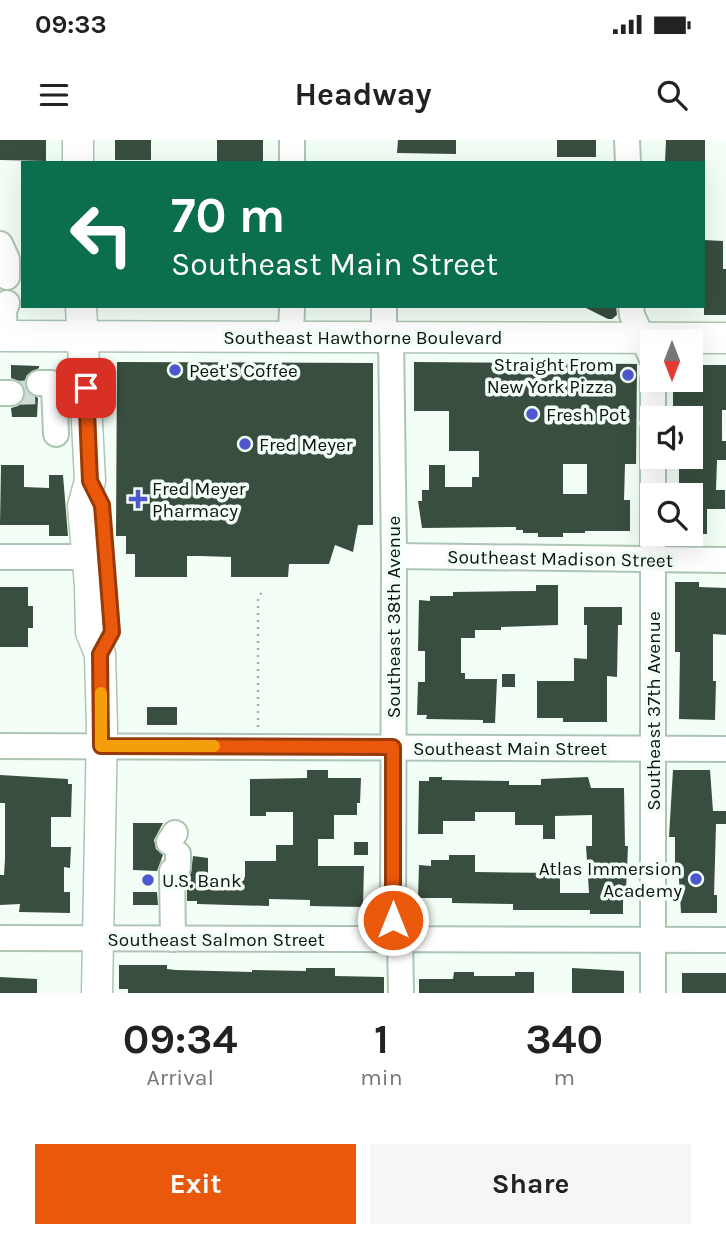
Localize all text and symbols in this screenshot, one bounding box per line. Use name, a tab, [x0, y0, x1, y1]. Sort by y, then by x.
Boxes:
text: 09:33	[35, 9, 107, 40]
icon: menu	[35, 76, 73, 114]
text: Headway	[295, 76, 432, 113]
icon: search	[653, 76, 691, 114]
text: 70 m	[171, 187, 285, 244]
icon: left	[56, 189, 147, 280]
text: Southeast Main Street	[171, 246, 498, 283]
street label: Southeast Hawthorne Boulevard	[223, 327, 503, 349]
north arrow	[640, 329, 704, 392]
map controls	[640, 329, 703, 546]
place label: Straight From New York Pizza	[487, 354, 614, 398]
pin	[56, 358, 116, 418]
place label: Peet's Coffee	[189, 360, 298, 382]
marker: Peet's Coffee	[167, 362, 183, 378]
marker: Straight From New York Pizza	[620, 367, 636, 383]
icon: arrive	[67, 369, 105, 407]
place label: Fresh Pot	[546, 404, 627, 426]
marker: Fresh Pot	[524, 406, 540, 422]
button: sound	[640, 406, 703, 469]
place label: Fred Meyer	[259, 434, 353, 456]
marker: Fred Meyer	[237, 436, 253, 452]
place label: Fred Meyer Pharmacy	[152, 478, 246, 522]
button: search	[640, 483, 703, 546]
marker: Fred Meyer Pharmacy	[130, 491, 146, 507]
street label: Southeast 38th Avenue	[383, 516, 405, 718]
street label: Southeast Madison Street	[447, 546, 673, 572]
street label: Southeast 37th Avenue	[643, 611, 665, 811]
street label: Southeast Main Street	[413, 738, 607, 760]
place label: Atlas Immersion Academy	[539, 858, 682, 902]
place label: U.S. Bank	[162, 870, 242, 892]
marker: Atlas Immersion Academy	[688, 871, 704, 887]
marker: U.S. Bank	[140, 872, 156, 888]
position arrow	[356, 883, 430, 957]
street label: Southeast Salmon Street	[107, 929, 325, 951]
text: 09:34	[123, 1014, 237, 1064]
text: 1	[374, 1014, 389, 1064]
text: 340	[525, 1014, 603, 1064]
text: Arrival	[146, 1064, 214, 1091]
text: min	[360, 1064, 403, 1091]
text: m	[554, 1064, 575, 1091]
button: Exit	[35, 1144, 356, 1224]
button: Share	[370, 1144, 691, 1224]

